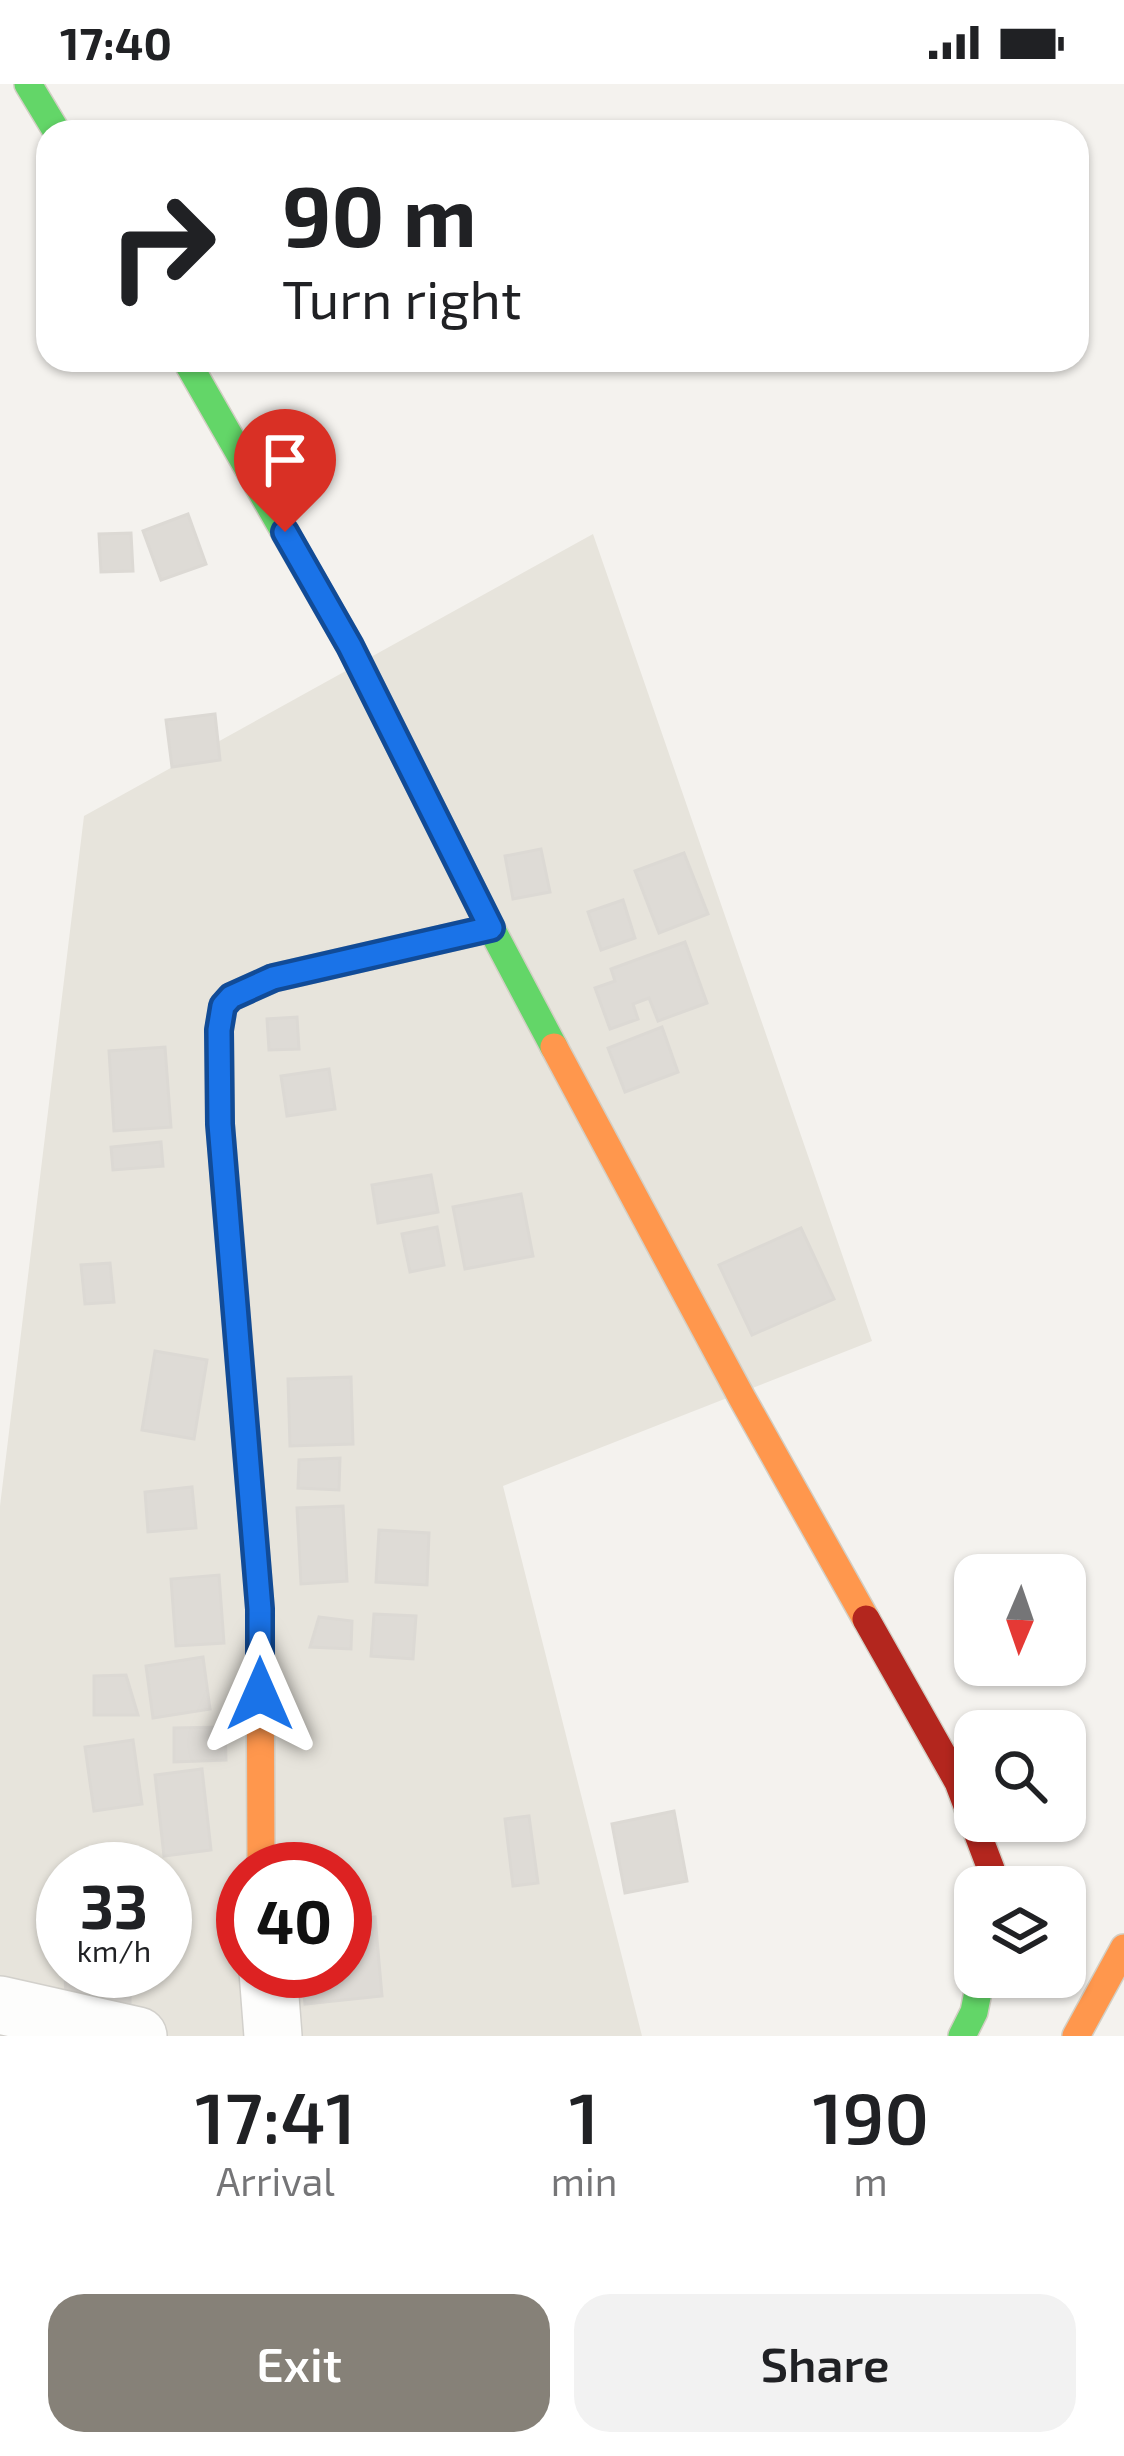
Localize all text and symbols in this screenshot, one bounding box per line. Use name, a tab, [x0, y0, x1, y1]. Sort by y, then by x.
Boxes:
text: 17:40	[60, 15, 172, 69]
text: 90 m	[282, 163, 477, 264]
icon: right	[84, 168, 240, 324]
text: Turn right	[282, 265, 522, 330]
pin	[234, 409, 336, 532]
icon: arrive	[252, 427, 318, 493]
north arrow	[954, 1554, 1086, 1686]
map controls	[954, 1554, 1086, 1998]
position arrow	[197, 1631, 323, 1757]
button: search	[954, 1710, 1086, 1842]
speed limit sign: 40	[216, 1842, 372, 1998]
button: layers	[954, 1866, 1086, 1998]
text: 33	[80, 1869, 148, 1941]
text: km/h	[77, 1932, 151, 1968]
text: 17:41	[195, 2072, 356, 2158]
text: 1	[569, 2072, 599, 2158]
text: 190	[812, 2072, 929, 2158]
text: Arrival	[216, 2157, 335, 2204]
text: min	[551, 2157, 617, 2204]
text: m	[854, 2157, 888, 2204]
button: Exit	[48, 2294, 550, 2432]
button: Share	[574, 2294, 1076, 2432]

